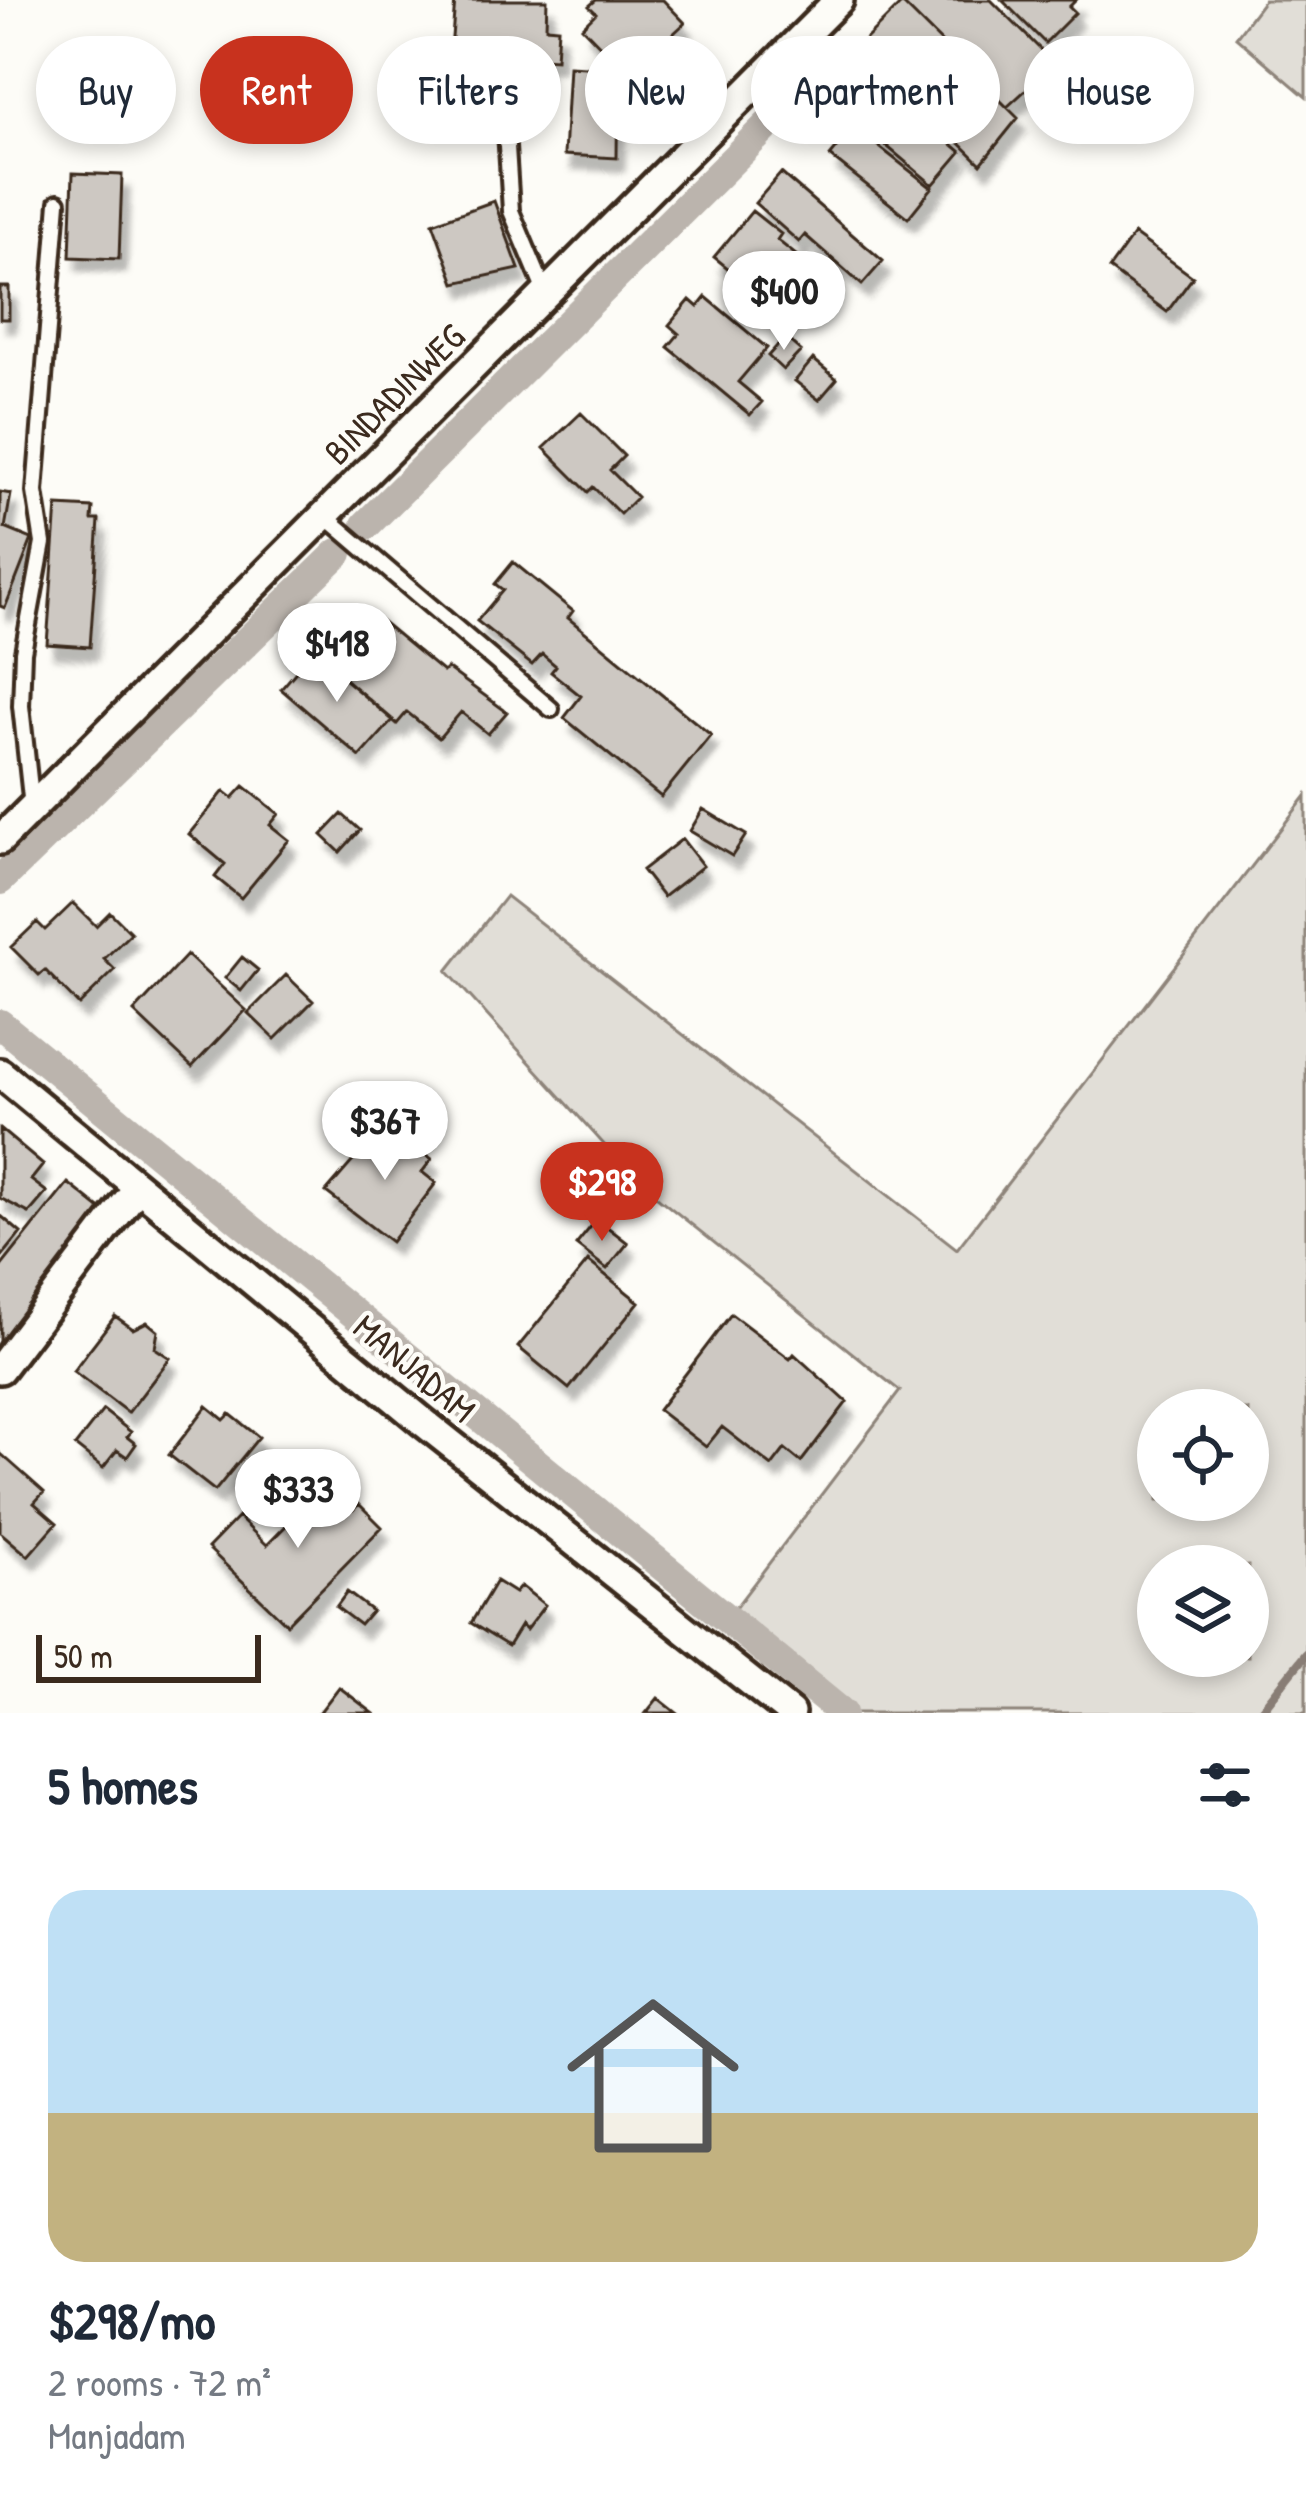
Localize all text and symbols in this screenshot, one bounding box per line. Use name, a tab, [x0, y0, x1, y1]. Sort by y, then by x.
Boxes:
chip: Buy	[36, 36, 176, 144]
chip: Rent	[200, 36, 353, 144]
chip: Filters	[377, 36, 561, 144]
chip: New	[585, 36, 727, 144]
chip: Apartment	[751, 36, 1000, 144]
chip: House	[1024, 36, 1194, 144]
pin: $400	[713, 251, 855, 353]
text: $400	[749, 263, 819, 316]
street label: BINDADINWEG	[312, 312, 475, 475]
pin: $418	[266, 603, 408, 705]
text: $418	[304, 615, 370, 668]
pin: $367	[314, 1081, 456, 1183]
text: $367	[349, 1093, 421, 1146]
pin: $298	[531, 1142, 673, 1244]
text: $298	[567, 1154, 637, 1207]
street label: MANJADAM	[344, 1302, 487, 1433]
map controls	[1137, 1389, 1269, 1677]
button: locate	[1137, 1389, 1269, 1521]
pin: $333	[227, 1449, 369, 1551]
text: $333	[262, 1461, 334, 1514]
button: layers	[1137, 1545, 1269, 1677]
scale bar	[36, 1629, 261, 1682]
text: 50 m	[54, 1634, 113, 1678]
text: 5 homes	[48, 1751, 198, 1820]
icon: filters	[1192, 1752, 1258, 1818]
icon: home	[545, 1968, 761, 2184]
text: $298/mo	[48, 2286, 215, 2355]
text: 2 rooms · 72 m²	[48, 2355, 271, 2408]
text: Manjadam	[48, 2408, 186, 2461]

